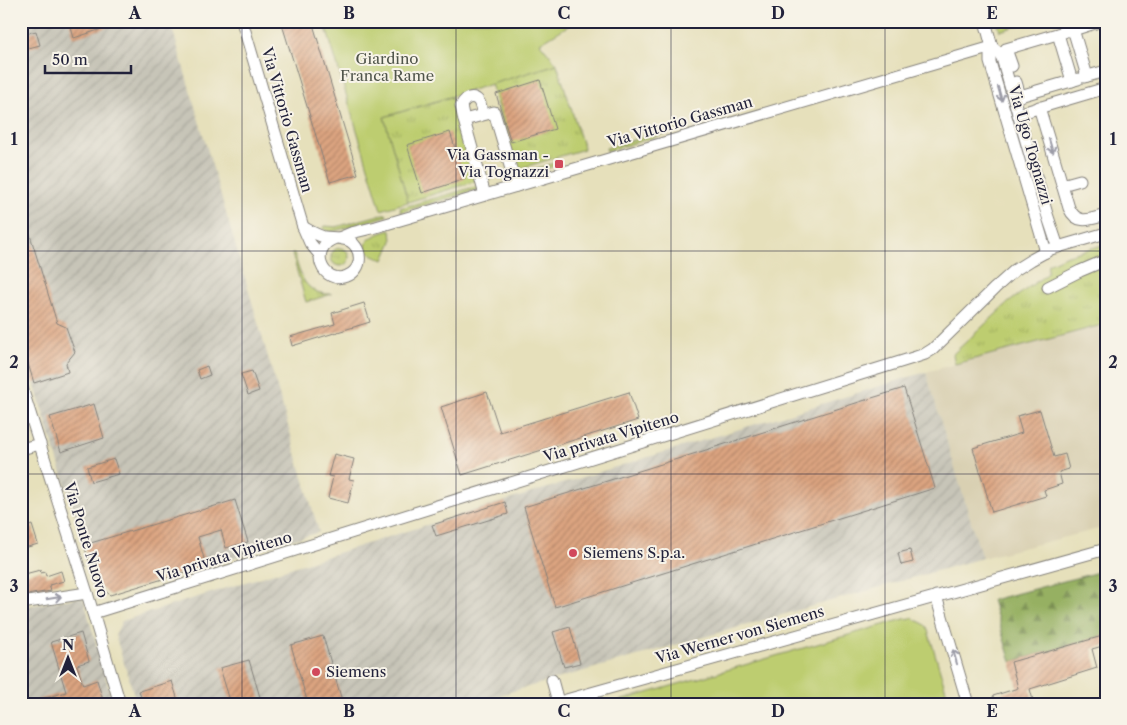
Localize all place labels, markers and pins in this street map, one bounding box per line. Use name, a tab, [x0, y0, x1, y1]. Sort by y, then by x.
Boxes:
place label: Via Gassman - Via Tognazzi	[446, 145, 549, 181]
marker: Via Gassman - Via Tognazzi	[553, 158, 565, 170]
place label: Siemens S.p.a.	[583, 543, 685, 562]
marker: Siemens S.p.a.	[567, 547, 579, 559]
place label: Siemens	[326, 662, 386, 681]
marker: Siemens	[310, 666, 322, 678]

